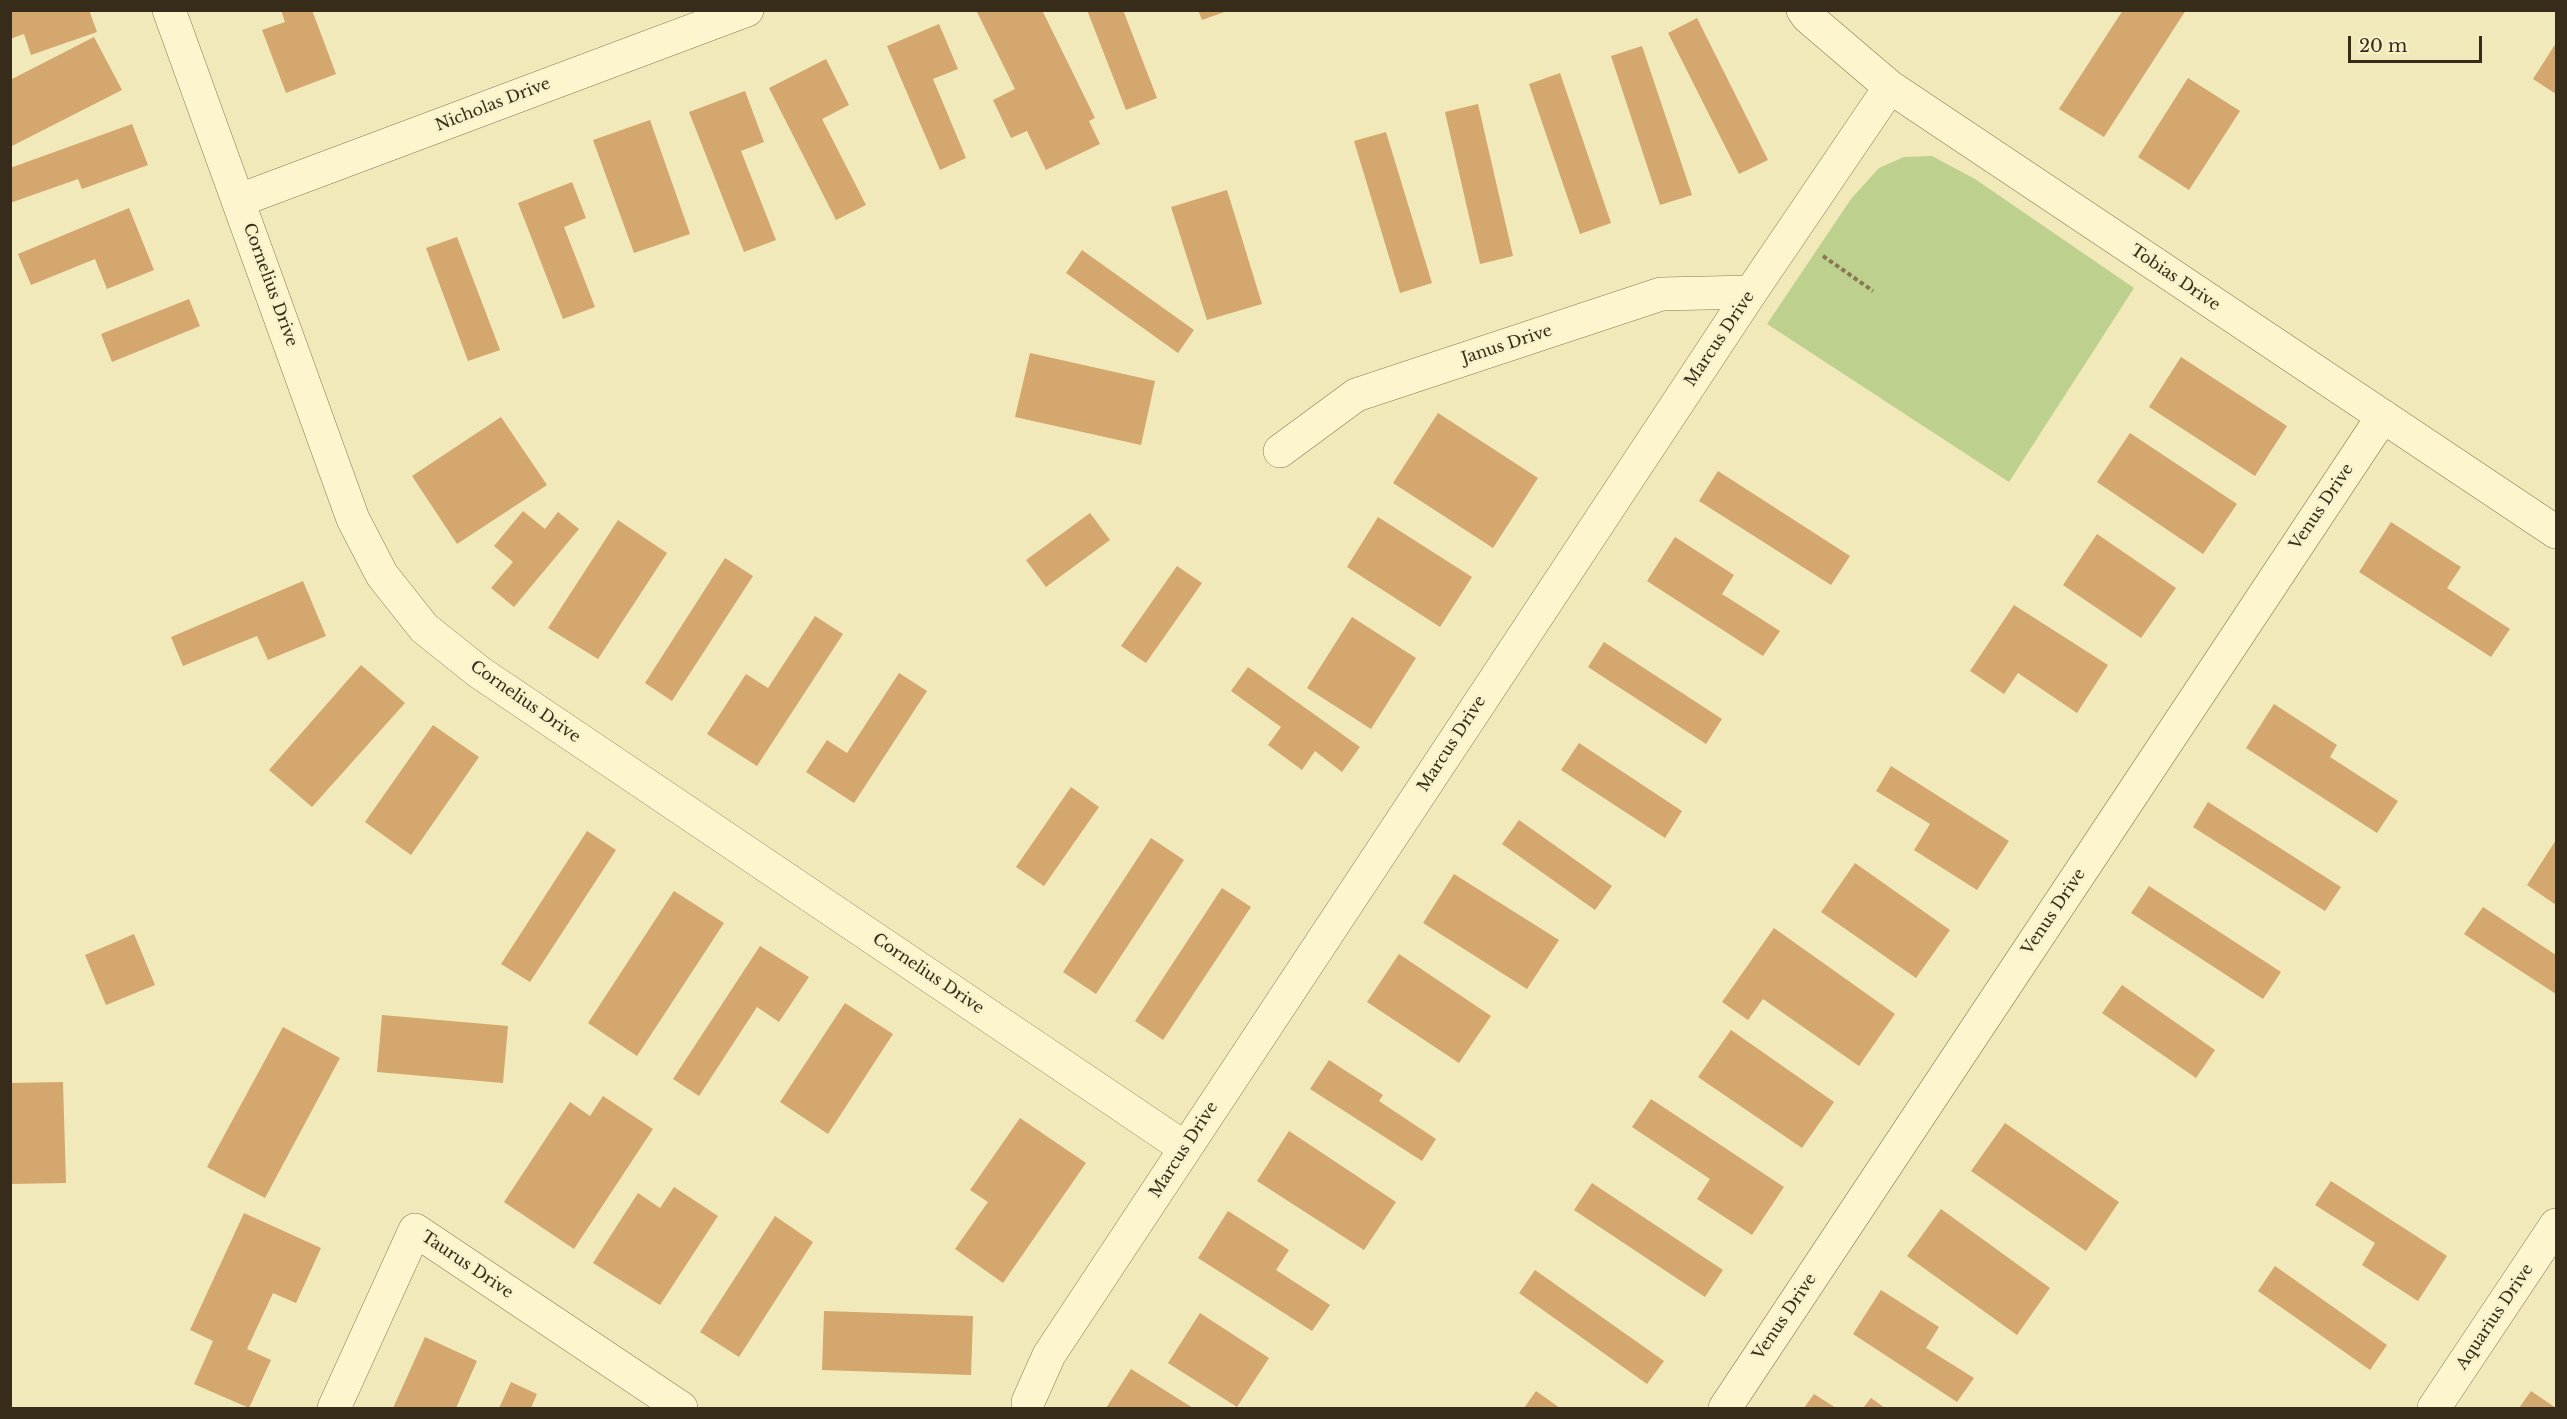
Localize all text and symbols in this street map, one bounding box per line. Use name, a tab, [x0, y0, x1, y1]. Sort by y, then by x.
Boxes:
scale bar	[2351, 24, 2484, 62]
text: 20 m	[2359, 35, 2407, 57]
street label: Nicholas Drive	[433, 74, 553, 136]
street label: Cornelius Drive	[239, 221, 301, 349]
street label: Tobias Drive	[2127, 241, 2223, 315]
street label: Marcus Drive	[1681, 288, 1759, 390]
street label: Janus Drive	[1459, 321, 1555, 369]
street label: Venus Drive	[2286, 460, 2358, 554]
street label: Cornelius Drive	[466, 657, 584, 747]
street label: Marcus Drive	[1414, 692, 1490, 796]
street label: Venus Drive	[2018, 865, 2090, 959]
street label: Cornelius Drive	[869, 930, 987, 1018]
street label: Marcus Drive	[1146, 1098, 1222, 1202]
street label: Taurus Drive	[417, 1227, 517, 1303]
street label: Aquarius Drive	[2453, 1260, 2537, 1374]
street label: Venus Drive	[1749, 1270, 1821, 1364]

